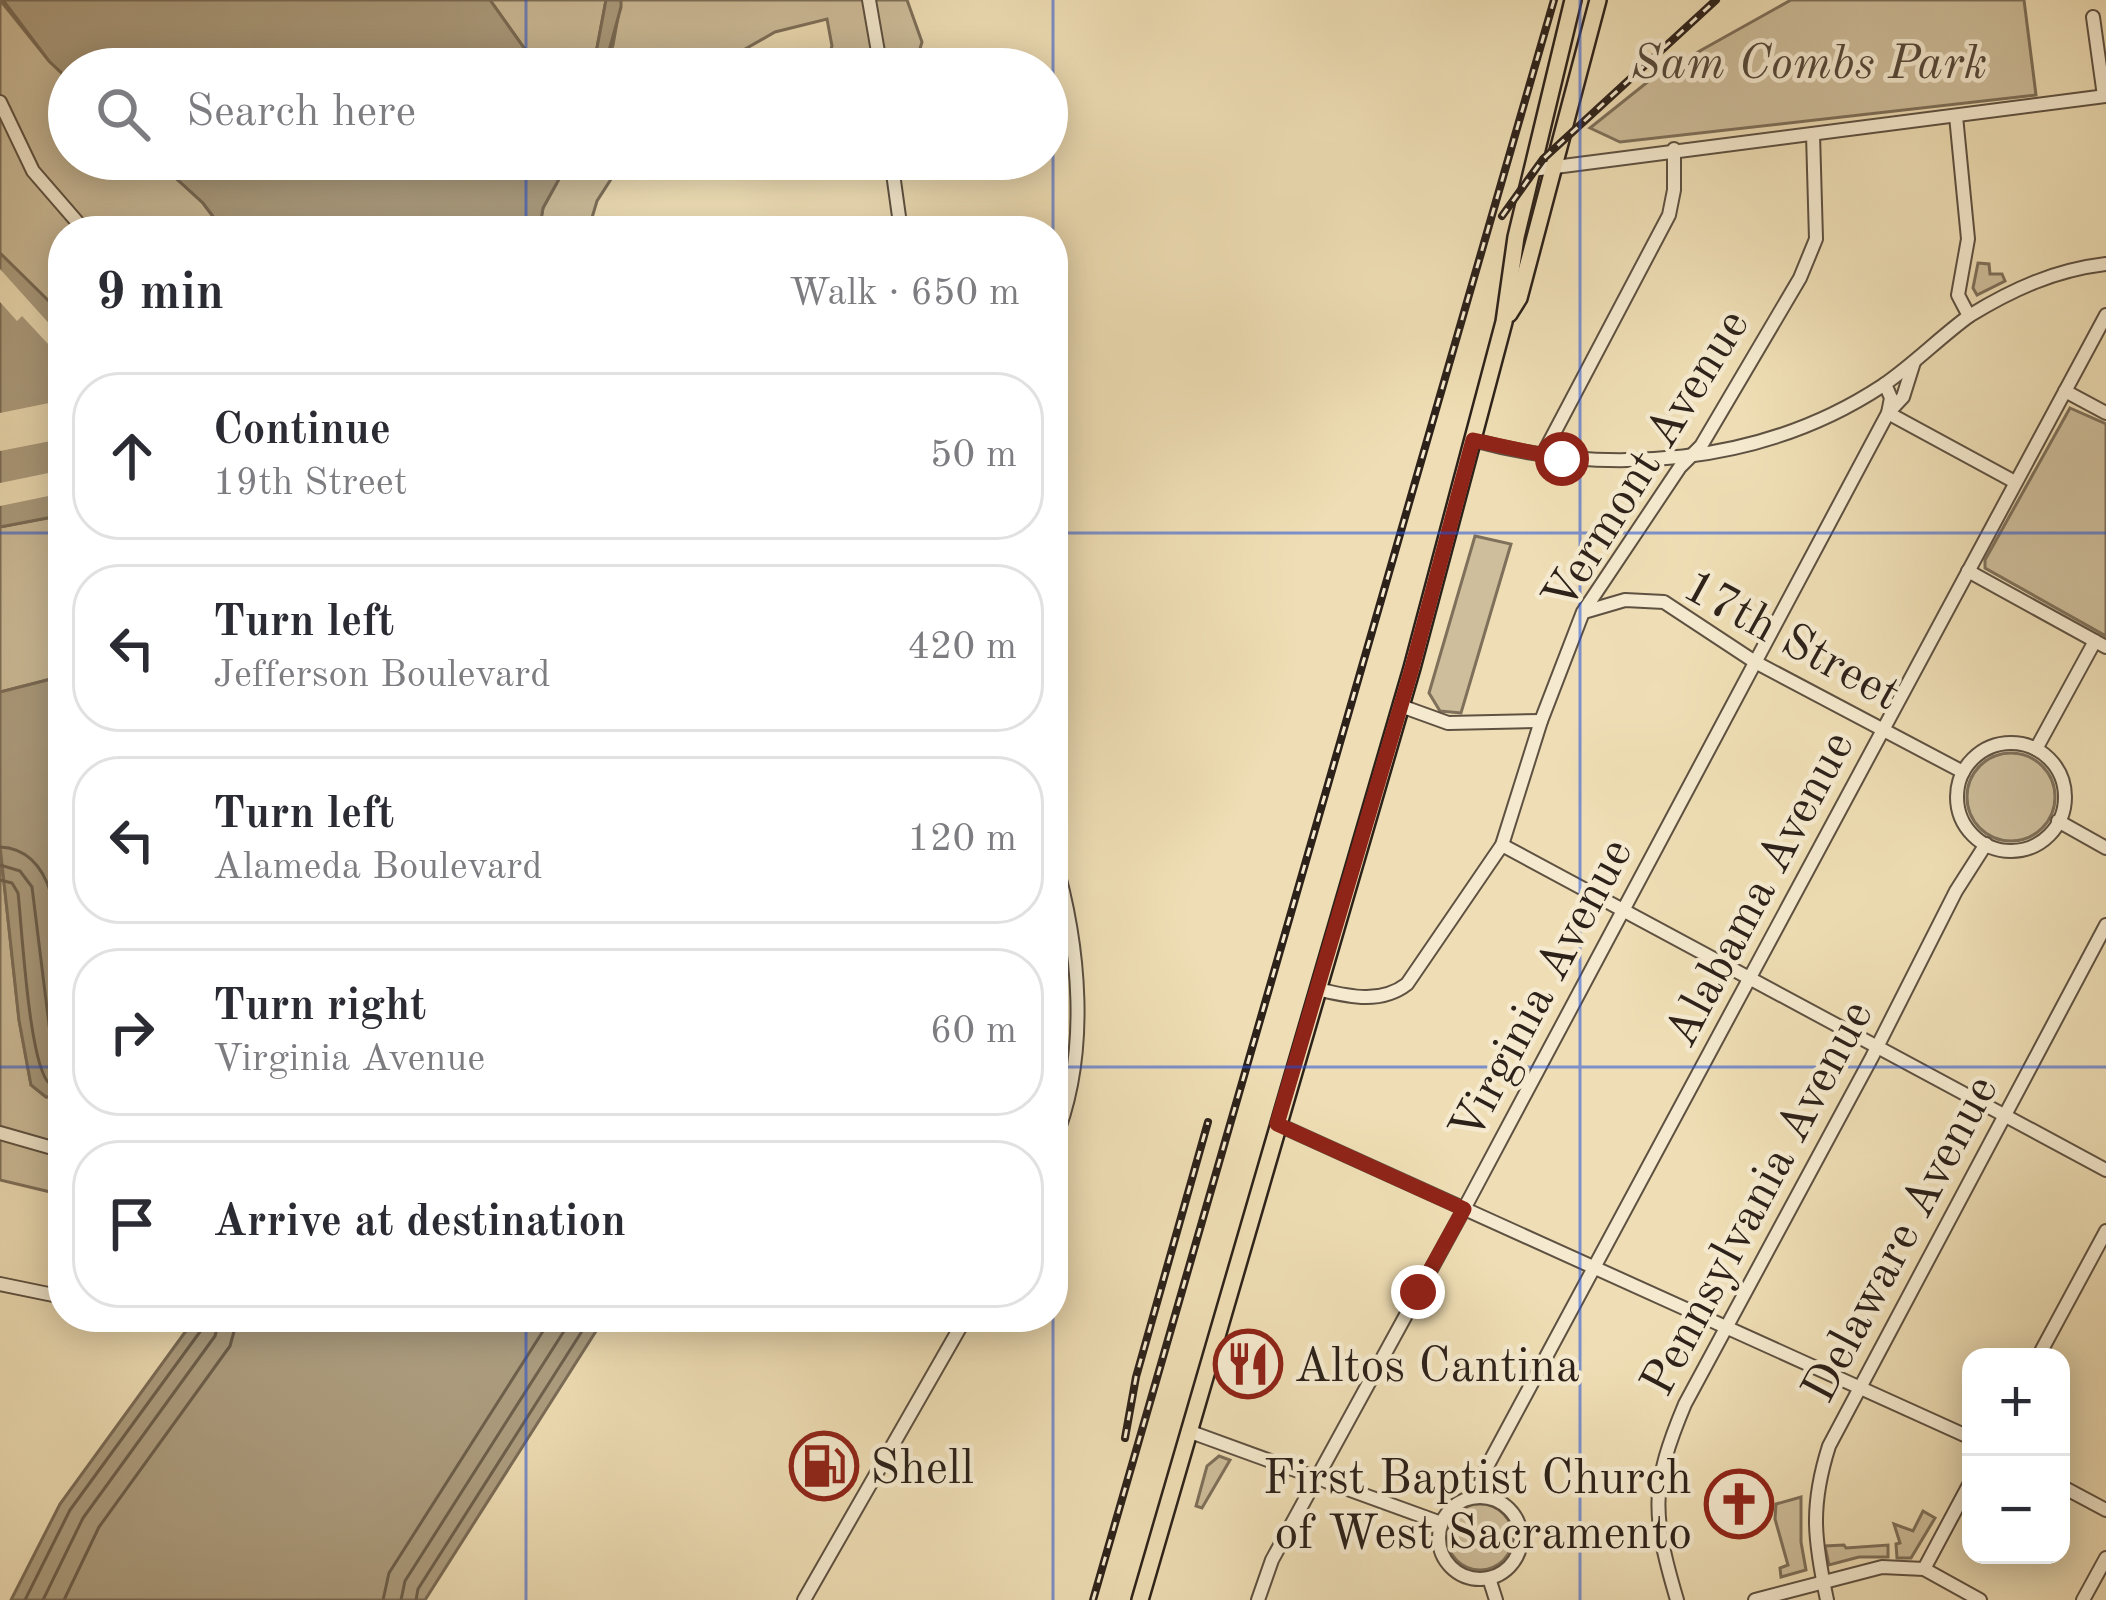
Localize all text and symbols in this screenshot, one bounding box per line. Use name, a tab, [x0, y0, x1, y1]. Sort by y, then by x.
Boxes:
park label: Sam Combs Park	[1631, 41, 1987, 89]
search box	[48, 48, 1068, 180]
icon: search	[90, 81, 156, 147]
text: Search here	[186, 91, 416, 136]
text: 9 min	[96, 269, 224, 320]
text: Walk · 650 m	[789, 274, 1020, 313]
street label: Vermont Avenue	[1536, 302, 1759, 620]
text: Continue	[213, 409, 391, 454]
icon: ahead	[99, 423, 165, 489]
route start	[1535, 432, 1589, 486]
text: 50 m	[930, 436, 1017, 475]
text: 19th Street	[213, 464, 407, 503]
street label: 17th Street	[1675, 563, 1907, 720]
text: Turn left	[213, 601, 394, 646]
icon: left	[99, 615, 165, 681]
text: 420 m	[907, 628, 1017, 667]
text: Jefferson Boulevard	[213, 656, 551, 695]
street label: Alabama Avenue	[1657, 724, 1864, 1055]
text: Turn left	[213, 793, 394, 838]
icon: left	[99, 807, 165, 873]
text: 120 m	[907, 820, 1017, 859]
street label: Virginia Avenue	[1443, 832, 1642, 1150]
text: Alameda Boulevard	[213, 848, 543, 887]
text: Turn right	[213, 985, 426, 1030]
street label: Pennsylvania Avenue	[1634, 994, 1883, 1404]
icon: right	[99, 999, 165, 1065]
text: 60 m	[930, 1012, 1017, 1051]
text: Virginia Avenue	[213, 1040, 485, 1079]
street label: Delaware Avenue	[1795, 1069, 2008, 1411]
icon: arrive	[99, 1191, 165, 1257]
text: Arrive at destination	[213, 1201, 626, 1246]
route end	[1391, 1265, 1445, 1319]
restaurant icon: Altos Cantina	[1213, 1329, 1283, 1399]
place label: Altos Cantina	[1294, 1344, 1580, 1392]
map controls	[1962, 1348, 2070, 1564]
button: +	[1962, 1348, 2070, 1456]
fuel station icon: Shell	[789, 1431, 859, 1501]
place label: Shell	[870, 1446, 974, 1494]
place label: First Baptist Church of West Sacramento	[1263, 1456, 1692, 1559]
button: −	[1962, 1456, 2070, 1564]
church icon: First Baptist Church of West Sacramento	[1704, 1469, 1774, 1539]

